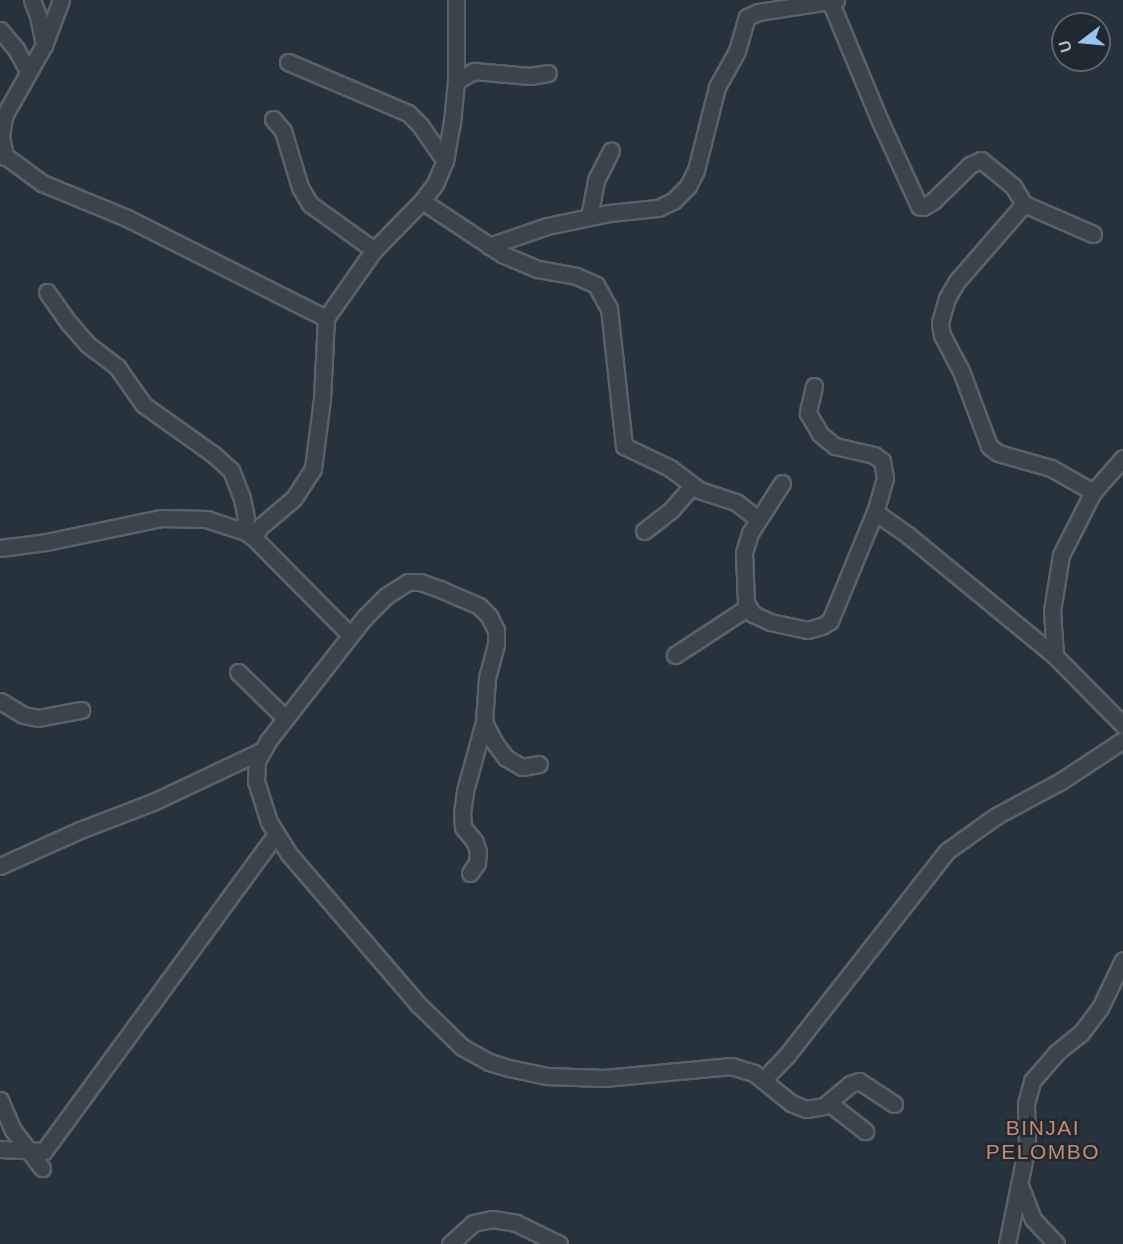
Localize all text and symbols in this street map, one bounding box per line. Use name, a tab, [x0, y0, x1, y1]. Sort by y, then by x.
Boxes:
north arrow	[1051, 12, 1111, 72]
text: U	[1055, 39, 1075, 54]
district label: BINJAI PELOMBO	[986, 1115, 1100, 1165]

